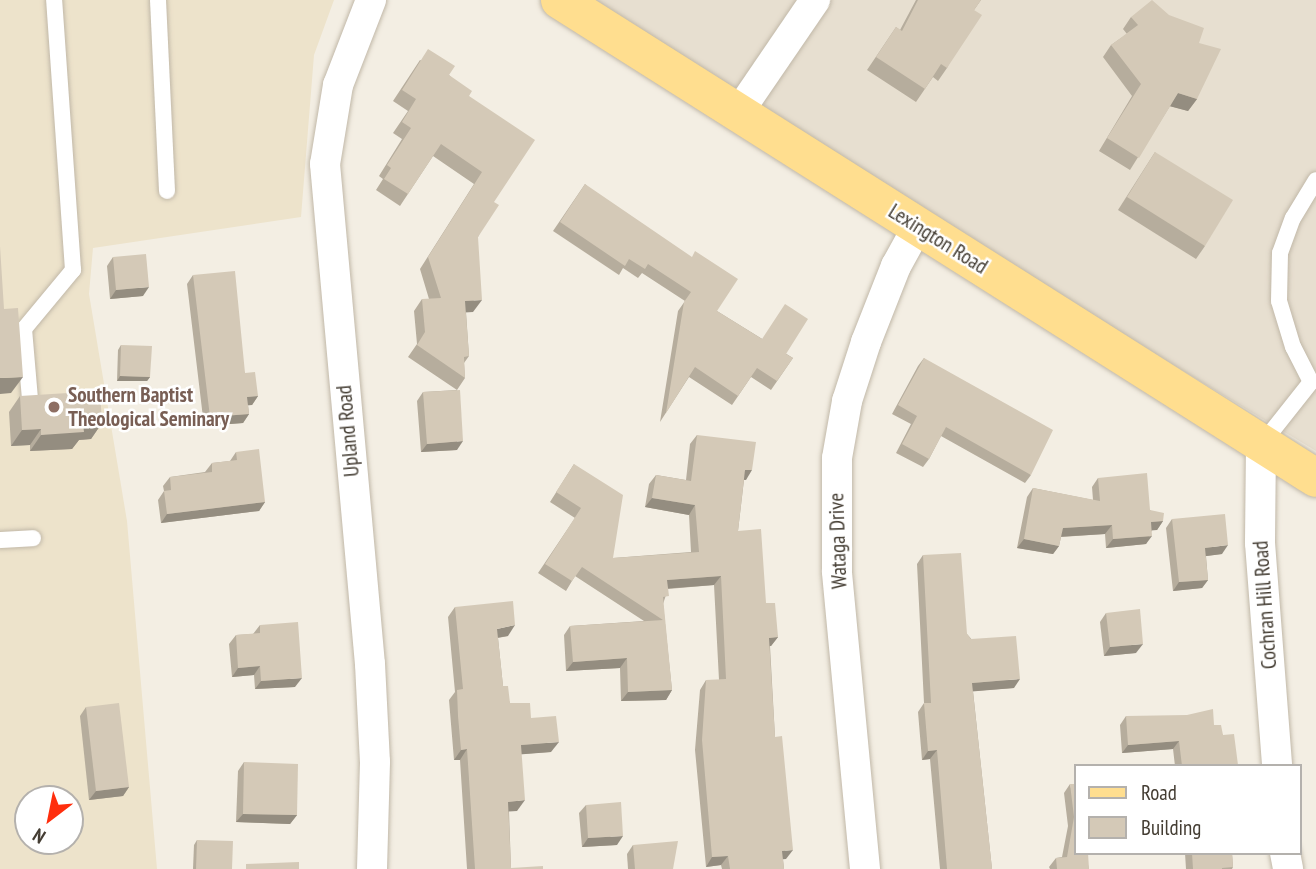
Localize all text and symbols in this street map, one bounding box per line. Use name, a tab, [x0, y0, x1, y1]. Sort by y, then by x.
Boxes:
street label: Lexington Road	[884, 199, 992, 279]
place label: Southern Baptist Theological Seminary	[68, 382, 229, 432]
street label: Upland Road	[331, 384, 365, 478]
marker: Southern Baptist Theological Seminary	[46, 399, 62, 415]
street label: Wataga Drive	[824, 493, 852, 589]
street label: Cochran Hill Road	[1248, 540, 1282, 670]
legend	[1074, 764, 1302, 855]
text: Road	[1141, 779, 1177, 806]
north arrow	[14, 785, 84, 855]
text: Building	[1141, 814, 1201, 841]
text: N	[28, 823, 50, 849]

